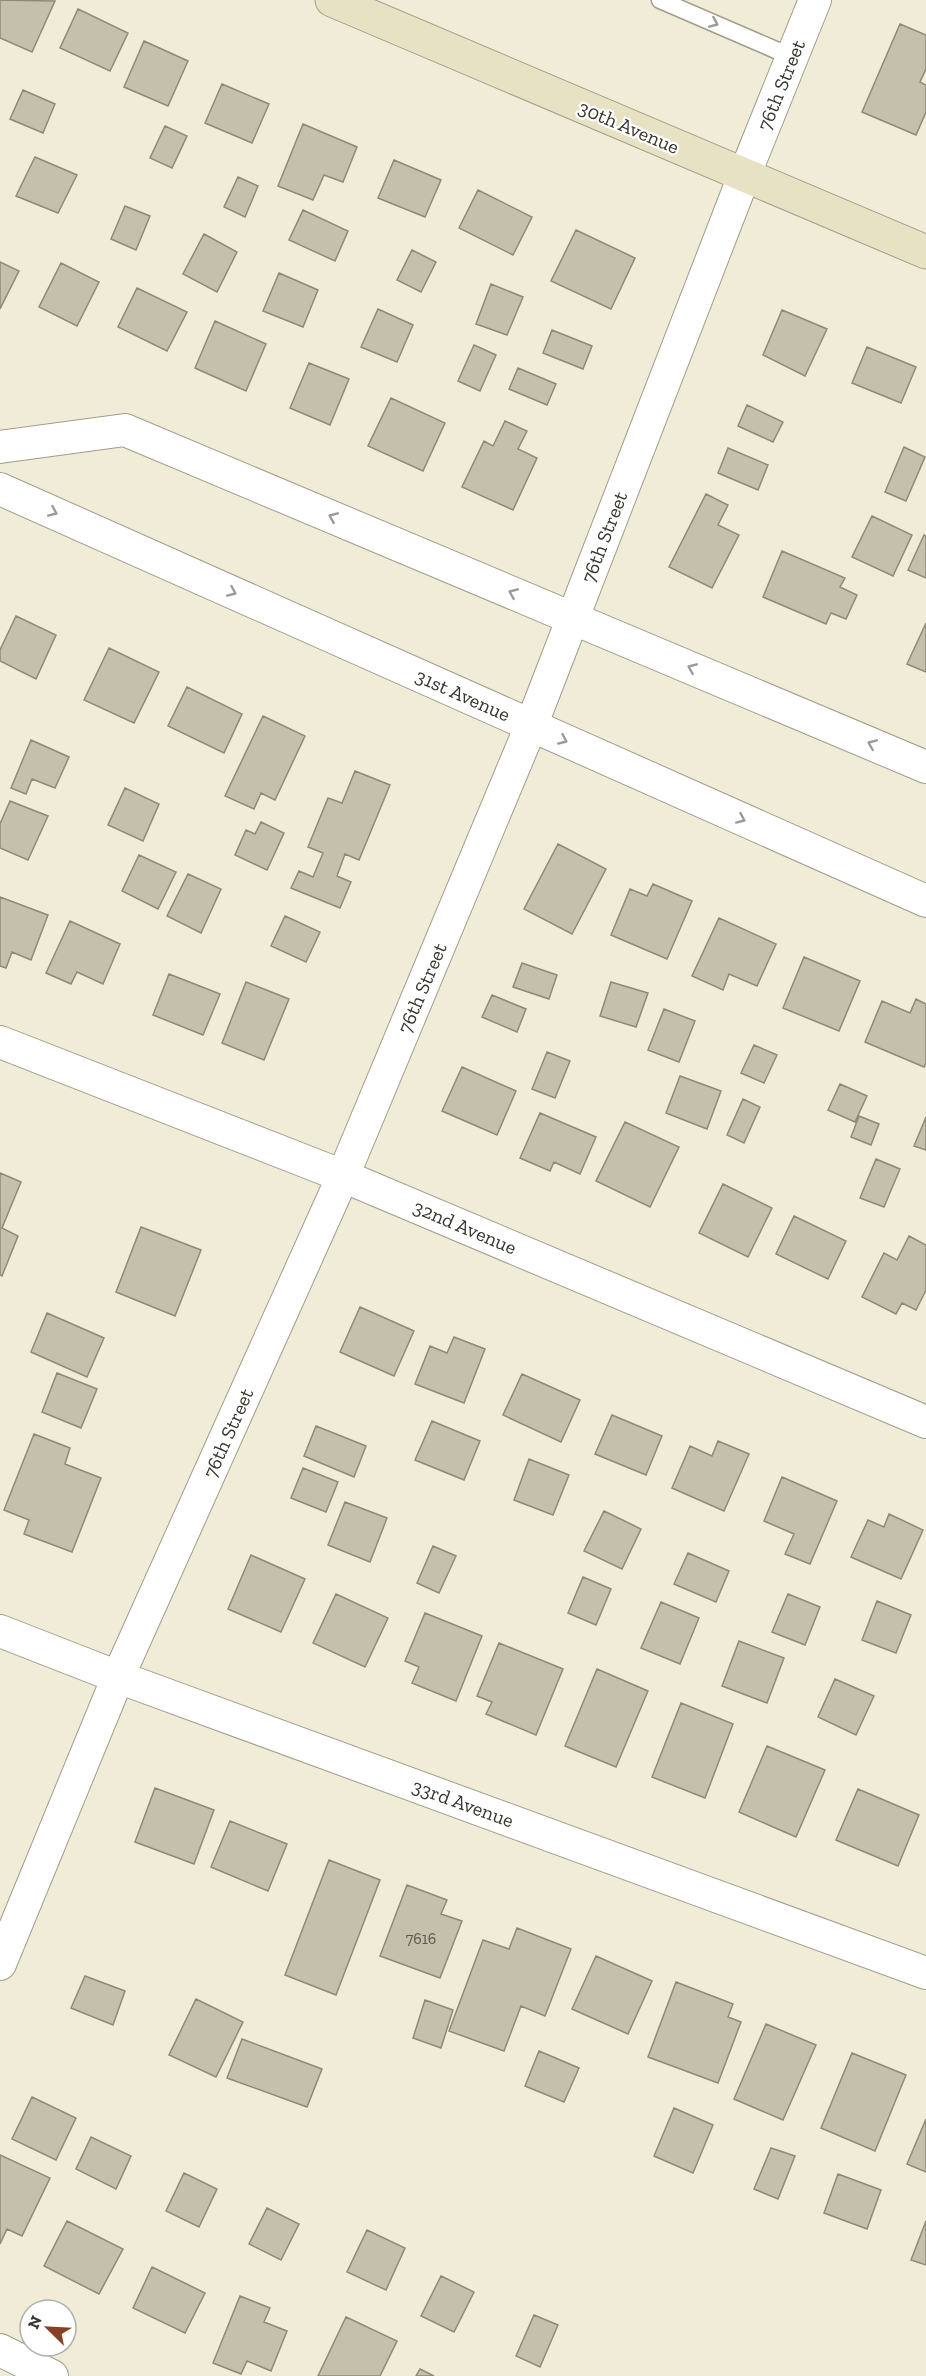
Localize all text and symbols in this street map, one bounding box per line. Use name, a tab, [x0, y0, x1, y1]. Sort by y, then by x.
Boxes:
one-way arrow	[707, 16, 718, 28]
street label: 76th Street	[752, 36, 810, 134]
street label: 30th Avenue	[575, 95, 683, 159]
street label: 76th Street	[576, 487, 633, 586]
one-way arrow	[47, 505, 58, 517]
one-way arrow	[328, 512, 339, 524]
one-way arrow	[225, 585, 236, 597]
one-way arrow	[508, 588, 519, 600]
one-way arrow	[688, 663, 699, 675]
street label: 31st Avenue	[412, 664, 514, 726]
one-way arrow	[557, 732, 568, 744]
one-way arrow	[867, 739, 878, 751]
one-way arrow	[735, 812, 746, 824]
street label: 76th Street	[392, 939, 452, 1037]
street label: 32nd Avenue	[410, 1194, 520, 1260]
street label: 76th Street	[198, 1384, 259, 1482]
street label: 33rd Avenue	[409, 1774, 517, 1832]
house number: 7616	[406, 1929, 436, 1948]
north arrow	[18, 2298, 78, 2358]
text: N	[24, 2313, 46, 2332]

